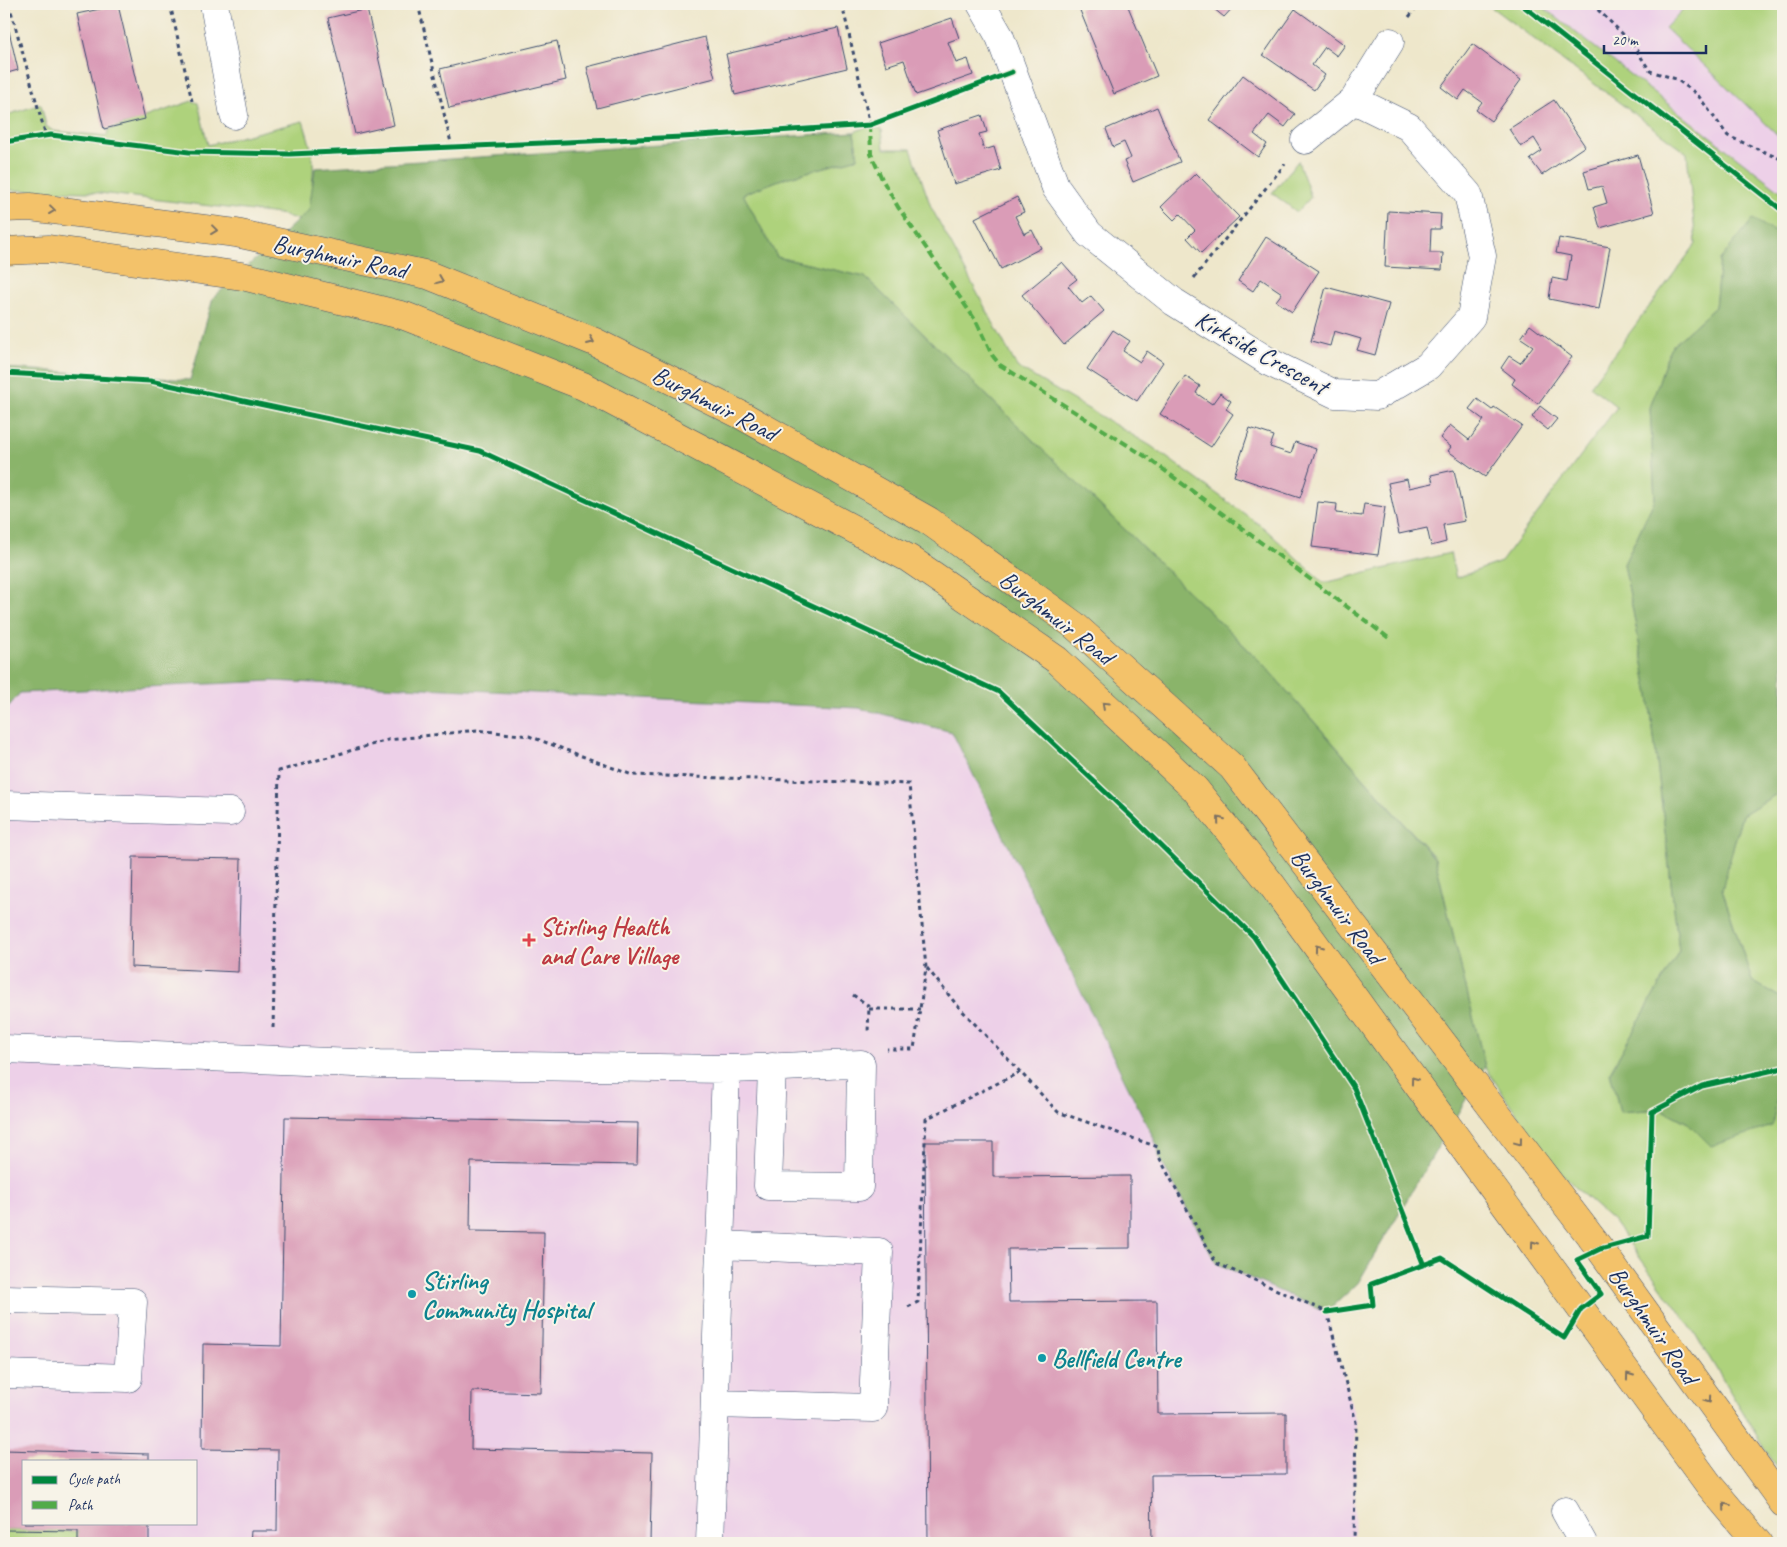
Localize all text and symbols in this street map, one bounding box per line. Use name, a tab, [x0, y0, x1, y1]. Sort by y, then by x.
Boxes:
scale bar	[1604, 22, 1707, 54]
text: 20 m	[1612, 31, 1639, 50]
one-way arrow	[49, 204, 57, 215]
one-way arrow	[210, 224, 218, 235]
street label: Burghmuir Road	[270, 227, 413, 287]
one-way arrow	[435, 274, 444, 284]
street label: Kirkside Crescent	[1190, 303, 1337, 404]
one-way arrow	[586, 334, 595, 345]
street label: Burghmuir Road	[647, 359, 785, 451]
street label: Burghmuir Road	[993, 563, 1122, 674]
one-way arrow	[1101, 702, 1110, 711]
one-way arrow	[1216, 816, 1225, 825]
street label: Burghmuir Road	[1283, 843, 1393, 973]
place label: Stirling Health and Care Village	[540, 911, 680, 972]
marker: Stirling Health and Care Village	[522, 933, 536, 947]
one-way arrow	[1316, 945, 1324, 954]
one-way arrow	[1411, 1076, 1420, 1086]
one-way arrow	[1513, 1136, 1521, 1145]
one-way arrow	[1531, 1240, 1540, 1250]
street label: Burghmuir Road	[1601, 1261, 1707, 1393]
place label: Stirling Community Hospital	[422, 1265, 595, 1326]
marker: Stirling Community Hospital	[406, 1288, 418, 1300]
place label: Bellfield Centre	[1052, 1343, 1183, 1375]
marker: Bellfield Centre	[1036, 1352, 1048, 1364]
one-way arrow	[1626, 1372, 1636, 1381]
one-way arrow	[1702, 1394, 1711, 1404]
legend	[22, 1460, 198, 1524]
text: Cycle path	[68, 1470, 120, 1489]
text: Path	[68, 1496, 94, 1515]
one-way arrow	[1724, 1503, 1732, 1512]

